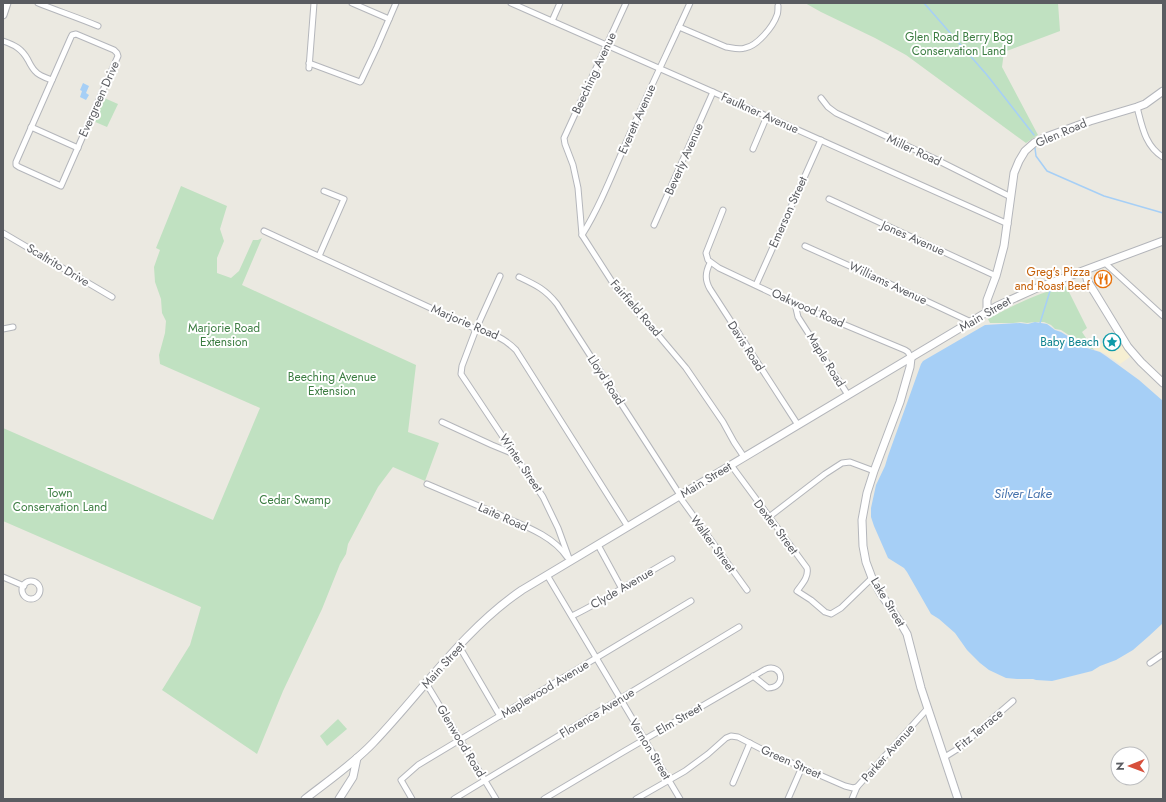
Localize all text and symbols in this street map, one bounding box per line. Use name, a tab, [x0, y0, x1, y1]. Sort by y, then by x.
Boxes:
park label: Glen Road Berry Bog Conservation Land	[905, 28, 1013, 60]
street label: Beeching Avenue	[567, 29, 621, 117]
street label: Evergreen Drive	[74, 58, 124, 140]
street label: Everett Avenue	[614, 81, 660, 157]
street label: Faulkner Avenue	[718, 88, 802, 138]
street label: Glen Road	[1033, 114, 1089, 152]
street label: Beverly Avenue	[660, 120, 708, 198]
street label: Miller Road	[884, 130, 944, 170]
street label: Emerson Street	[764, 173, 812, 250]
street label: Jones Avenue	[877, 215, 948, 260]
street label: Scaltrito Drive	[23, 239, 93, 291]
street label: Williams Avenue	[846, 257, 930, 309]
place label: Greg's Pizza and Roast Beef	[1015, 263, 1091, 295]
restaurant icon: Greg's Pizza and Roast Beef	[1093, 269, 1113, 289]
street label: Fairfield Road	[606, 276, 666, 340]
street label: Oakwood Road	[769, 284, 847, 332]
street label: Main Street	[956, 292, 1014, 336]
street label: Marjorie Road	[428, 300, 502, 344]
street label: Davis Road	[723, 317, 769, 375]
park label: Marjorie Road Extension	[188, 319, 260, 351]
street label: Maple Road	[802, 329, 850, 391]
place icon: Baby Beach	[1102, 332, 1122, 352]
place label: Baby Beach	[1040, 333, 1099, 351]
street label: Lloyd Road	[583, 352, 629, 408]
park label: Beeching Avenue Extension	[288, 368, 376, 400]
street label: Winter Street	[495, 430, 547, 496]
street label: Main Street	[677, 458, 735, 502]
park label: Town Conservation Land	[13, 484, 107, 516]
water label: Silver Lake	[994, 484, 1052, 503]
park label: Cedar Swamp	[259, 491, 331, 509]
street label: Dexter Street	[749, 496, 803, 558]
street label: Laite Road	[475, 498, 531, 536]
street label: Walker Street	[686, 512, 740, 576]
street label: Clyde Avenue	[587, 563, 657, 613]
street label: Lake Street	[866, 574, 910, 630]
street label: Main Street	[417, 638, 469, 692]
street label: Maplewood Avenue	[498, 656, 592, 722]
street label: Florence Avenue	[556, 683, 638, 743]
street label: Elm Street	[652, 698, 706, 740]
street label: Glenwood Road	[432, 701, 490, 781]
street label: Fitz Terrace	[951, 705, 1007, 755]
street label: Vernon Street	[625, 715, 675, 783]
street label: Parker Avenue	[857, 720, 919, 786]
street label: Green Street	[758, 741, 824, 783]
north arrow	[1110, 746, 1150, 786]
text: N	[1112, 762, 1128, 771]

